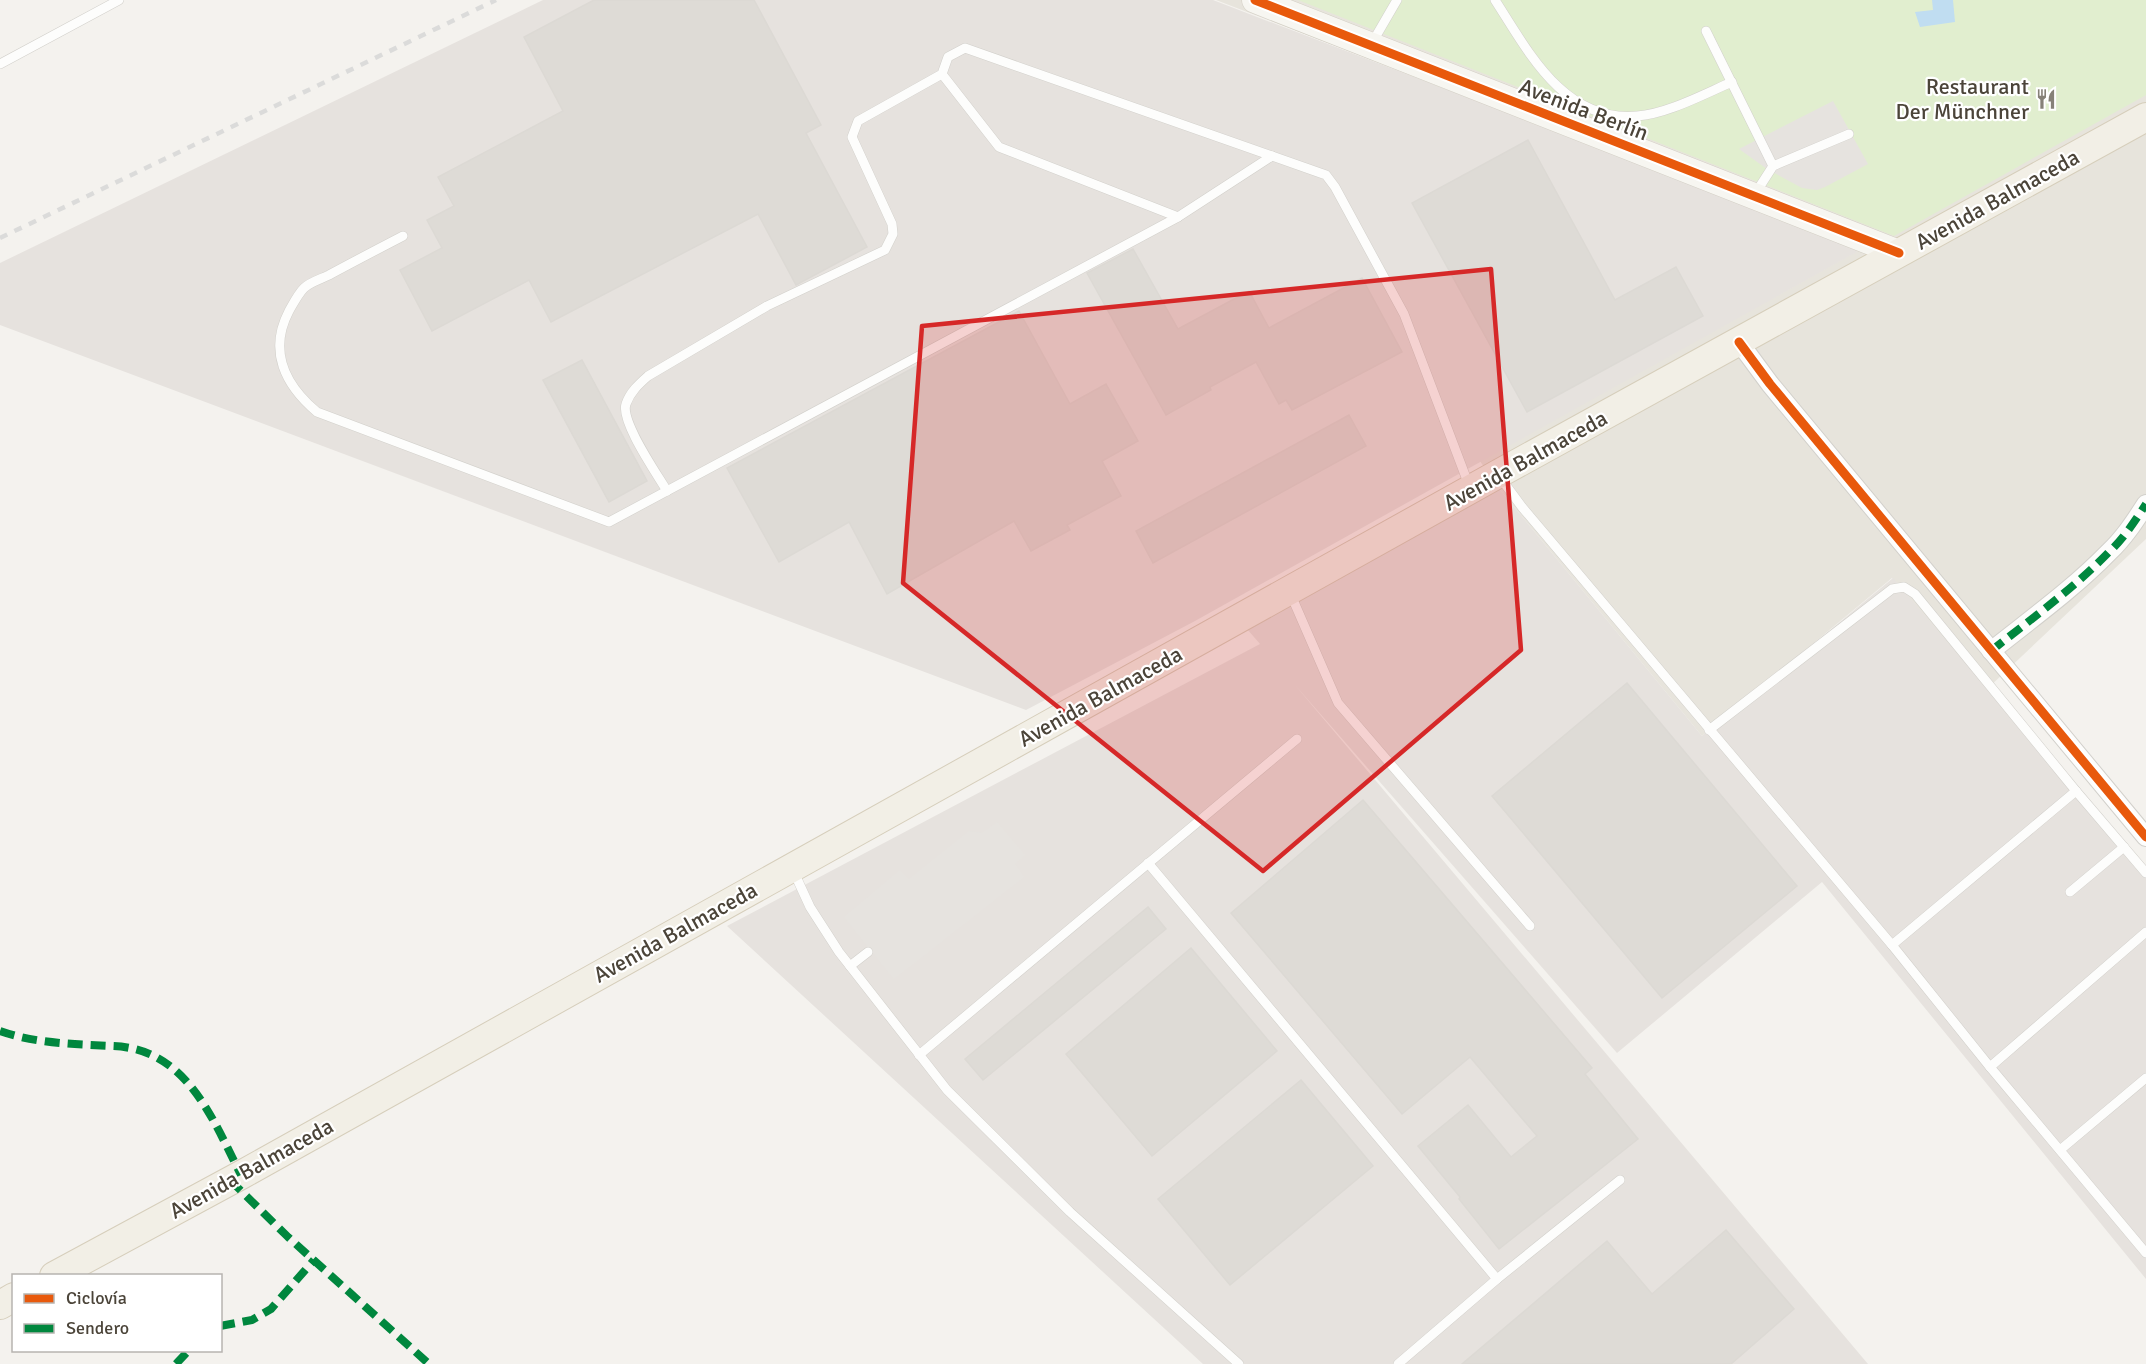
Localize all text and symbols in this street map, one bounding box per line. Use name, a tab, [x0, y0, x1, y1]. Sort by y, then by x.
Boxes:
street label: Avenida Berlín	[1515, 72, 1652, 146]
place label: Restaurant Der Münchner	[1896, 73, 2029, 125]
restaurant icon: Restaurant Der Münchner	[2034, 87, 2058, 111]
street label: Avenida Balmaceda	[1911, 143, 2084, 256]
street label: Avenida Balmaceda	[1439, 404, 1612, 517]
street label: Avenida Balmaceda	[1014, 640, 1187, 753]
street label: Avenida Balmaceda	[589, 876, 762, 989]
street label: Avenida Balmaceda	[165, 1112, 338, 1225]
legend	[12, 1274, 222, 1352]
text: Ciclovía	[66, 1287, 127, 1309]
text: Sendero	[66, 1317, 129, 1339]

